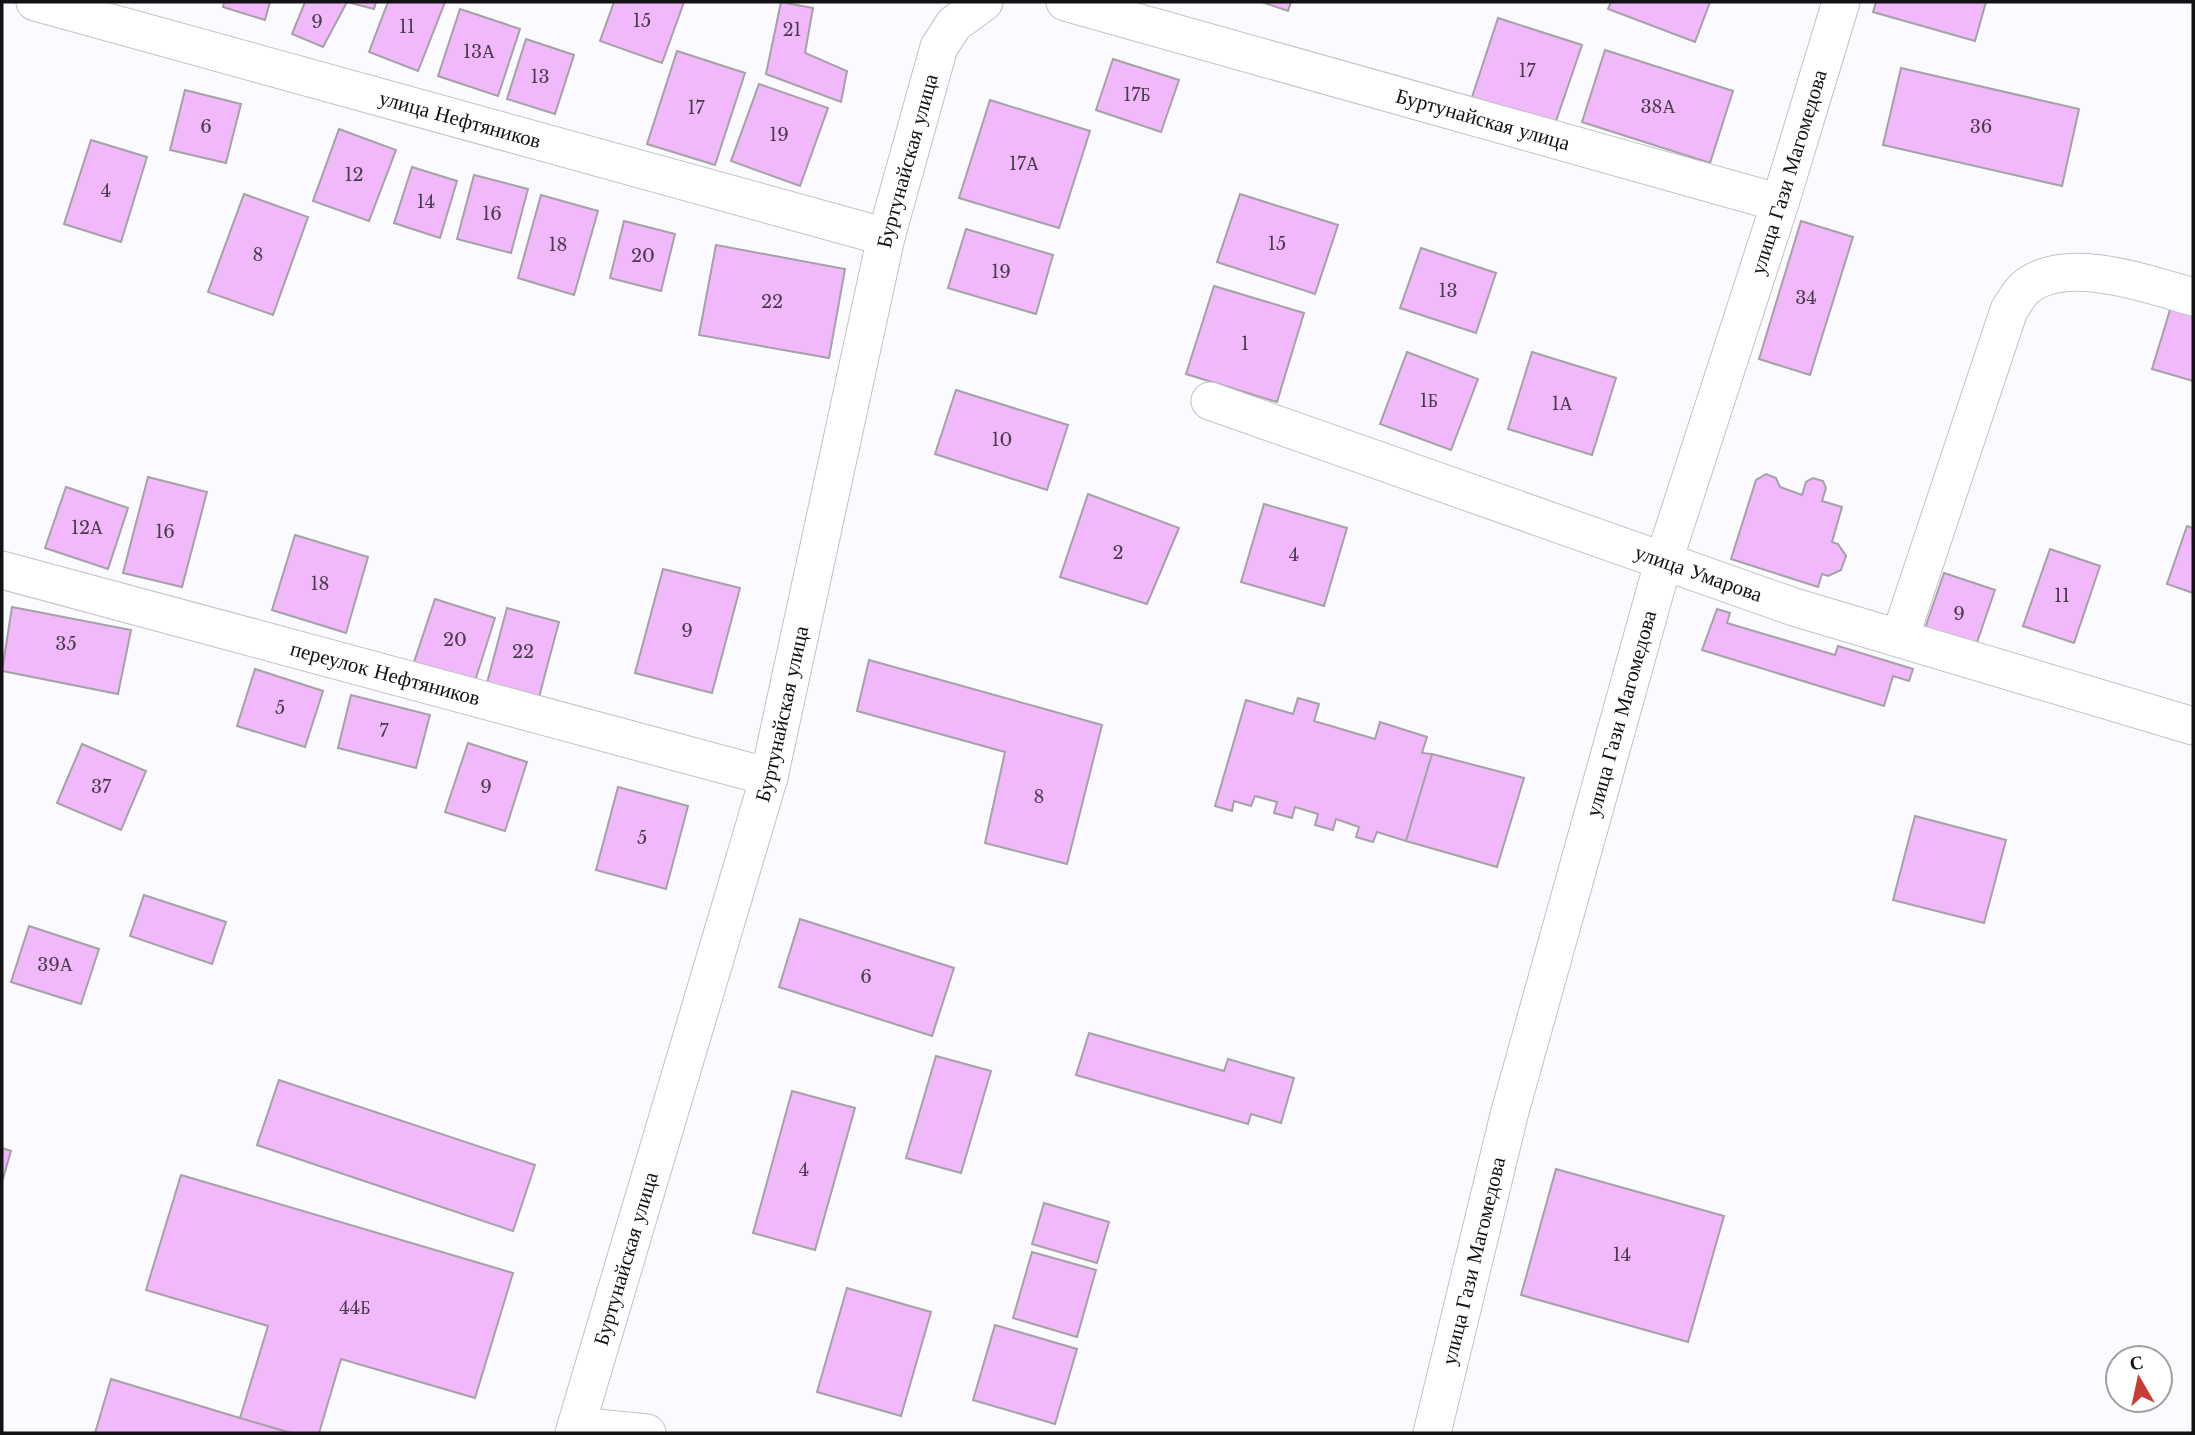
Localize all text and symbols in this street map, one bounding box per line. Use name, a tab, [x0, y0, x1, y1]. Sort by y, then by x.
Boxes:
house number: 15	[633, 10, 651, 32]
house number: 9	[311, 11, 323, 33]
house number: 11	[399, 16, 415, 38]
house number: 21	[782, 19, 802, 41]
house number: 13А	[463, 41, 495, 63]
house number: 17	[1518, 60, 1536, 82]
house number: 13	[530, 66, 550, 88]
street label: улица Гази Магомедова	[1745, 66, 1833, 278]
street label: Буртунайская улица	[871, 70, 944, 250]
street label: Буртунайская улица	[1393, 83, 1573, 156]
house number: 17Б	[1123, 84, 1151, 106]
street label: улица Нефтяников	[376, 85, 544, 154]
house number: 38А	[1641, 96, 1676, 118]
house number: 17	[687, 97, 705, 119]
house number: 6	[200, 116, 212, 138]
house number: 36	[1970, 116, 1992, 138]
house number: 19	[769, 124, 789, 146]
house number: 17А	[1009, 153, 1039, 175]
house number: 12	[344, 164, 364, 186]
house number: 4	[101, 180, 111, 202]
house number: 14	[417, 191, 435, 213]
house number: 16	[482, 203, 502, 225]
house number: 15	[1268, 233, 1286, 255]
house number: 18	[549, 234, 567, 256]
house number: 8	[253, 244, 263, 266]
house number: 20	[631, 245, 655, 267]
house number: 19	[991, 261, 1011, 283]
house number: 13	[1438, 280, 1458, 302]
house number: 34	[1795, 287, 1817, 309]
house number: 22	[761, 291, 783, 313]
house number: 1	[1241, 333, 1249, 355]
house number: 1Б	[1420, 390, 1438, 412]
house number: 1А	[1551, 393, 1573, 415]
house number: 10	[992, 429, 1012, 451]
house number: 12А	[71, 517, 103, 539]
house number: 16	[155, 521, 175, 543]
street label: улица Умарова	[1631, 539, 1766, 608]
house number: 2	[1112, 542, 1124, 564]
house number: 4	[1289, 544, 1299, 566]
house number: 18	[311, 573, 329, 595]
house number: 11	[2054, 585, 2070, 607]
house number: 9	[1953, 603, 1965, 625]
street label: улица Гази Магомедова	[1580, 607, 1662, 820]
house number: 9	[681, 620, 693, 642]
street label: Буртунайская улица	[749, 623, 815, 805]
house number: 20	[443, 629, 467, 651]
house number: 35	[55, 633, 77, 655]
street label: переулок Нефтяников	[287, 635, 483, 712]
house number: 22	[512, 641, 534, 663]
house number: 5	[275, 697, 285, 719]
house number: 7	[379, 720, 389, 742]
house number: 37	[91, 776, 112, 798]
house number: 9	[480, 776, 492, 798]
house number: 8	[1034, 786, 1044, 808]
house number: 5	[637, 827, 647, 849]
house number: 39А	[37, 954, 73, 976]
house number: 6	[860, 966, 872, 988]
street label: улица Гази Магомедова	[1436, 1154, 1512, 1368]
house number: 4	[799, 1159, 809, 1181]
street label: Буртунайская улица	[588, 1168, 664, 1348]
house number: 14	[1613, 1244, 1631, 1266]
house number: 44Б	[339, 1297, 371, 1319]
north arrow	[2104, 1344, 2174, 1414]
text: С	[2128, 1350, 2145, 1375]

